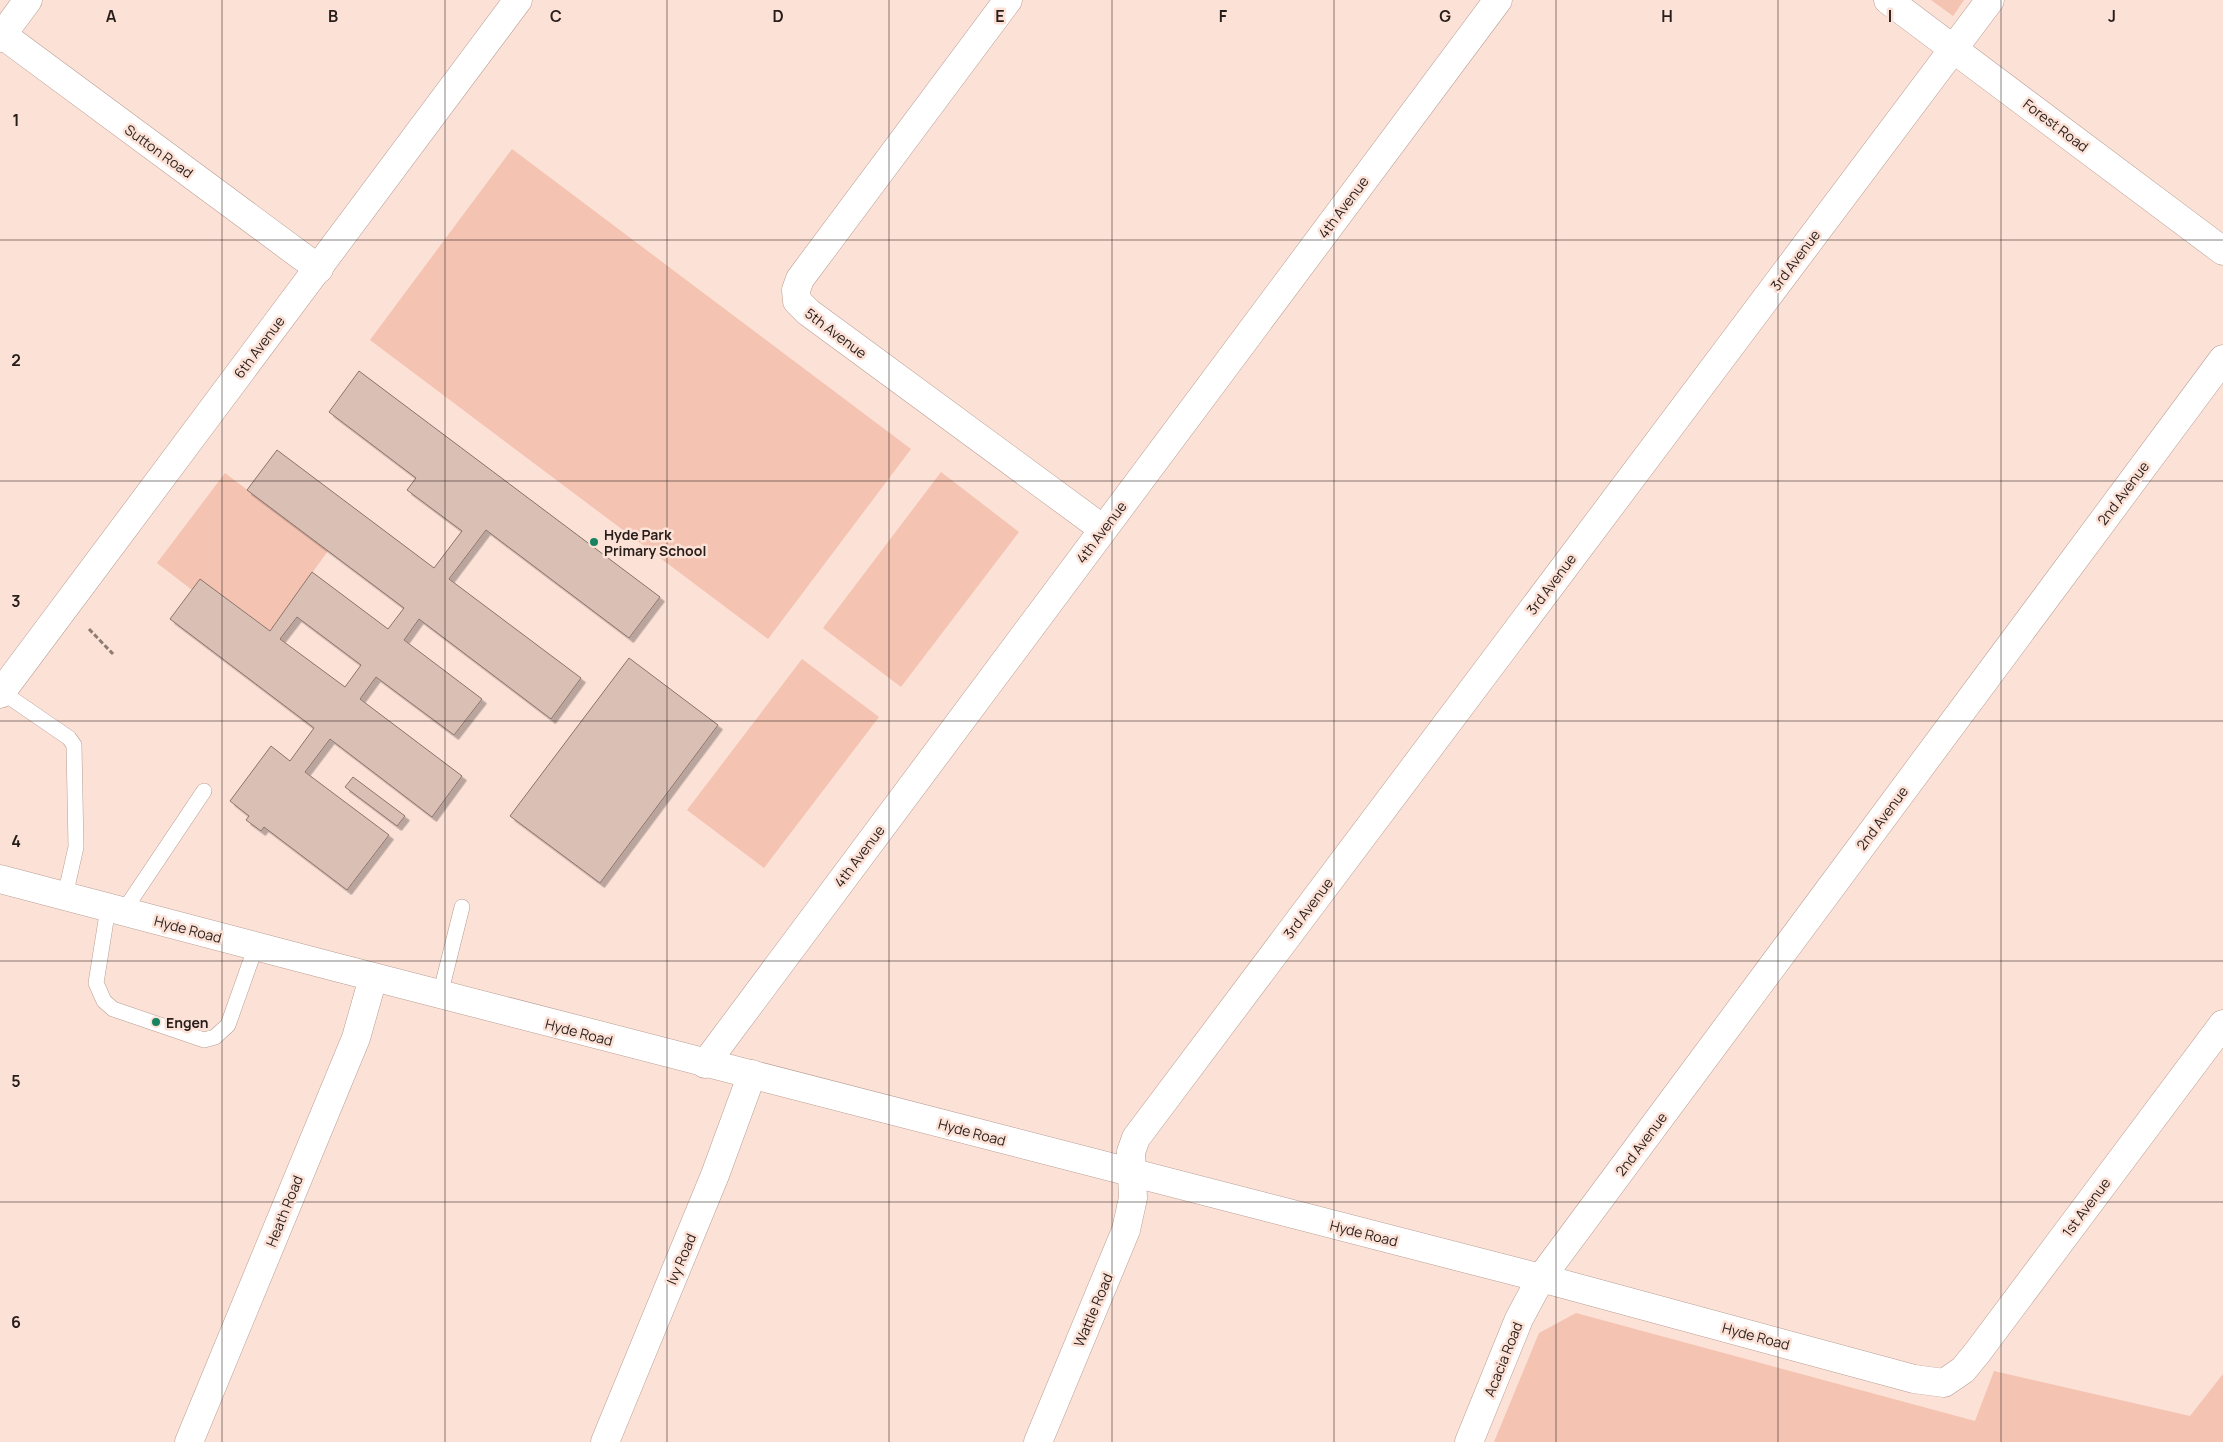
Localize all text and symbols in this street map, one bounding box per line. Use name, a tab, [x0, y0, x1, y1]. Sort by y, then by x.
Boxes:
text: A	[106, 5, 117, 27]
text: B	[328, 5, 338, 27]
text: C	[550, 5, 562, 27]
text: D	[772, 5, 784, 27]
text: E	[995, 5, 1005, 27]
text: F	[1219, 5, 1228, 27]
text: G	[1439, 5, 1451, 27]
text: H	[1661, 5, 1673, 27]
text: I	[1888, 5, 1892, 27]
text: J	[2108, 5, 2116, 27]
street label: Forest Road	[2019, 94, 2093, 156]
text: 1	[12, 109, 20, 131]
street label: Sutton Road	[121, 120, 197, 182]
street label: 4th Avenue	[1313, 172, 1373, 242]
street label: 3rd Avenue	[1766, 226, 1824, 294]
street label: 5th Avenue	[801, 304, 871, 362]
street label: 6th Avenue	[229, 312, 289, 382]
text: 2	[11, 349, 21, 371]
street label: 2nd Avenue	[2093, 457, 2153, 529]
street label: 4th Avenue	[1071, 497, 1131, 567]
place label: Hyde Park Primary School	[604, 525, 706, 560]
marker: Hyde Park Primary School	[588, 536, 600, 548]
street label: 3rd Avenue	[1522, 550, 1580, 618]
text: 3	[11, 590, 21, 612]
street label: 2nd Avenue	[1852, 782, 1912, 854]
street label: 4th Avenue	[829, 821, 889, 891]
text: 4	[11, 830, 21, 852]
street label: 3rd Avenue	[1279, 874, 1337, 942]
street label: Hyde Road	[152, 911, 224, 947]
place label: Engen	[166, 1013, 209, 1032]
street label: Hyde Road	[543, 1014, 615, 1050]
marker: Engen	[150, 1016, 162, 1028]
text: 5	[11, 1070, 21, 1092]
street label: 2nd Avenue	[1611, 1108, 1671, 1180]
street label: Hyde Road	[936, 1114, 1008, 1150]
street label: Heath Road	[261, 1173, 307, 1249]
street label: 1st Avenue	[2058, 1174, 2114, 1240]
street label: Hyde Road	[1328, 1215, 1400, 1251]
street label: Ivy Road	[662, 1231, 700, 1287]
street label: Wattle Road	[1069, 1270, 1117, 1350]
text: 6	[11, 1311, 21, 1333]
street label: Hyde Road	[1720, 1318, 1792, 1354]
street label: Acacia Road	[1479, 1319, 1527, 1399]

